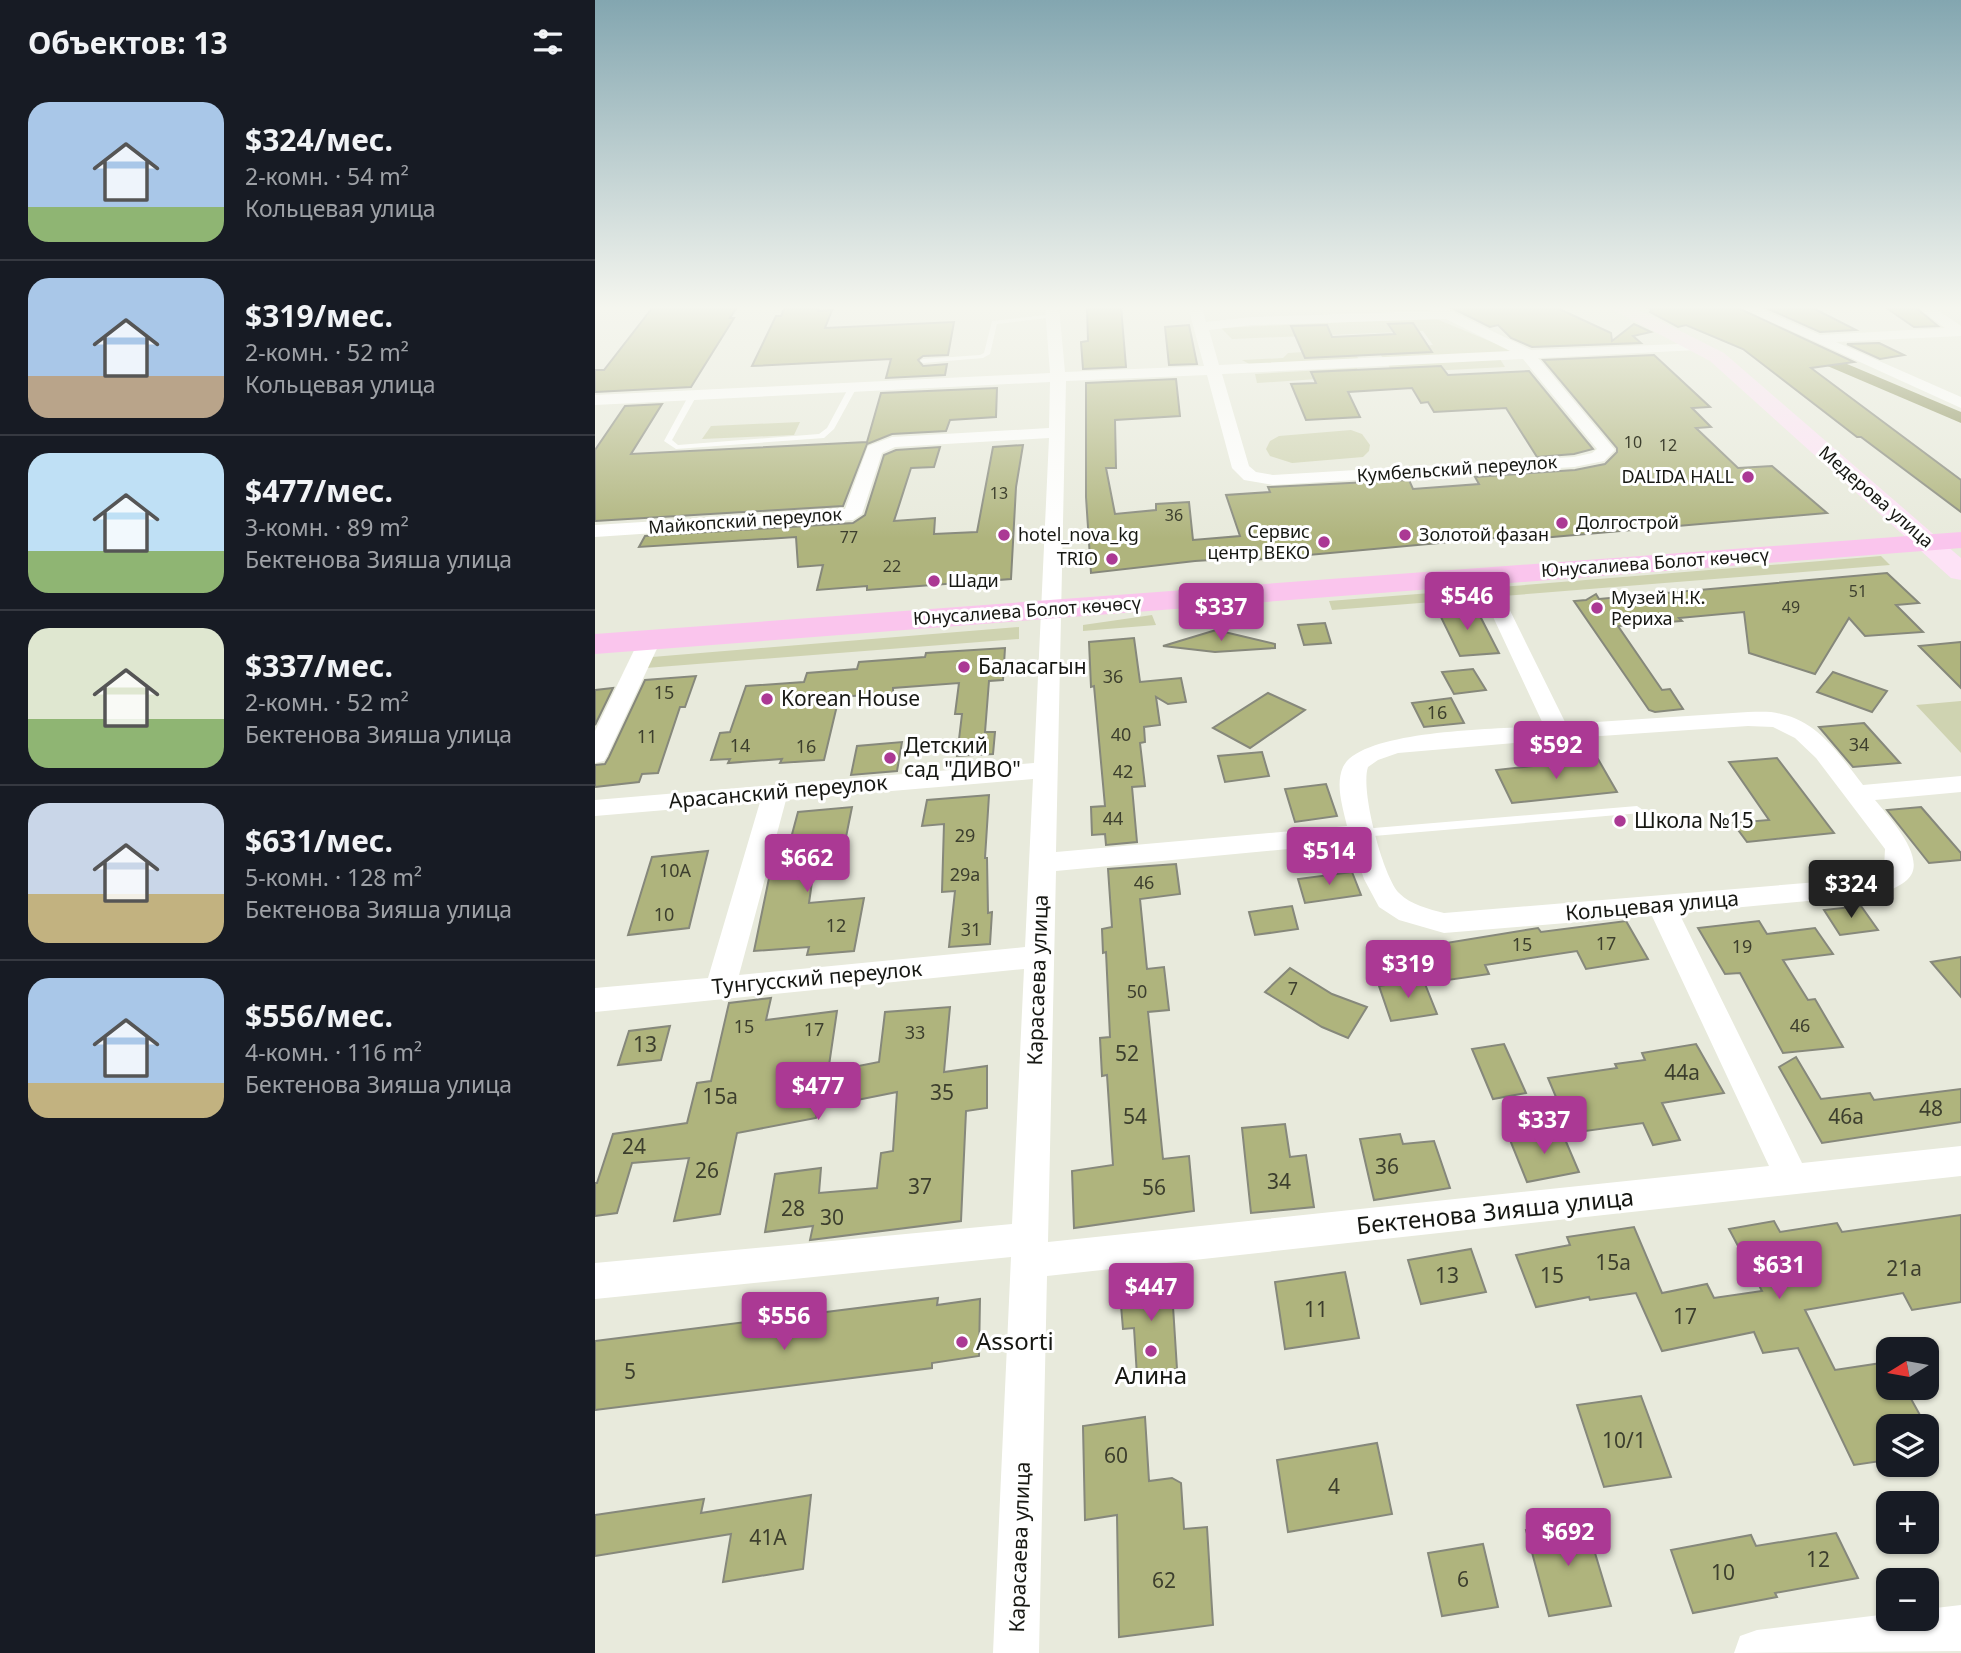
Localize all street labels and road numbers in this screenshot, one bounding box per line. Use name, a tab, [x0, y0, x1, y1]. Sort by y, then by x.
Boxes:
street label: Медерова улица	[1814, 440, 1939, 553]
street label: Кумбельский переулок	[1356, 449, 1558, 487]
street label: Майкопский переулок	[647, 501, 843, 539]
street label: Юнусалиева Болот көчөсү	[1540, 542, 1770, 582]
street label: Юнусалиева Болот көчөсү	[912, 590, 1142, 630]
street label: Арасанский переулок	[667, 767, 888, 815]
street label: Кольцевая улица	[1564, 883, 1740, 927]
street label: Карасаева улица	[1020, 894, 1054, 1066]
street label: Тунгусский переулок	[711, 954, 923, 1000]
street label: Бектенова Зияша улица	[1355, 1180, 1635, 1241]
street label: Карасаева улица	[1002, 1461, 1036, 1633]

